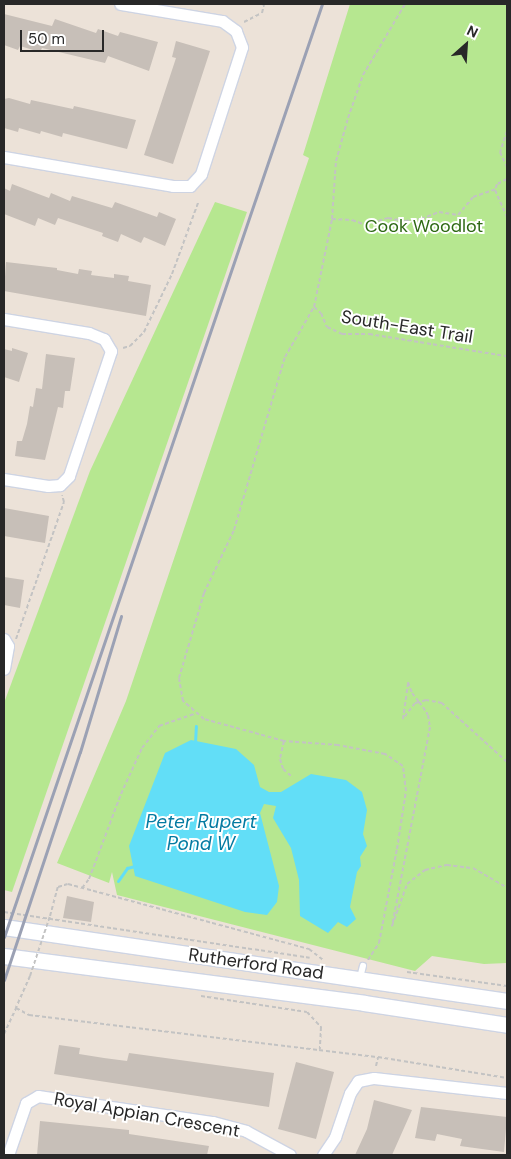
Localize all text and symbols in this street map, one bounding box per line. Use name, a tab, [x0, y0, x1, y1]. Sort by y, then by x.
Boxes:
scale bar	[22, 20, 106, 52]
north arrow	[441, 20, 491, 70]
text: N	[464, 21, 481, 42]
text: 50 m	[28, 29, 65, 49]
park label: Cook Woodlot	[365, 215, 483, 237]
street label: South-East Trail	[340, 306, 474, 348]
water label: Peter Rupert Pond W	[145, 811, 257, 855]
street label: Rutherford Road	[187, 944, 325, 984]
street label: Royal Appian Crescent	[52, 1088, 242, 1142]

